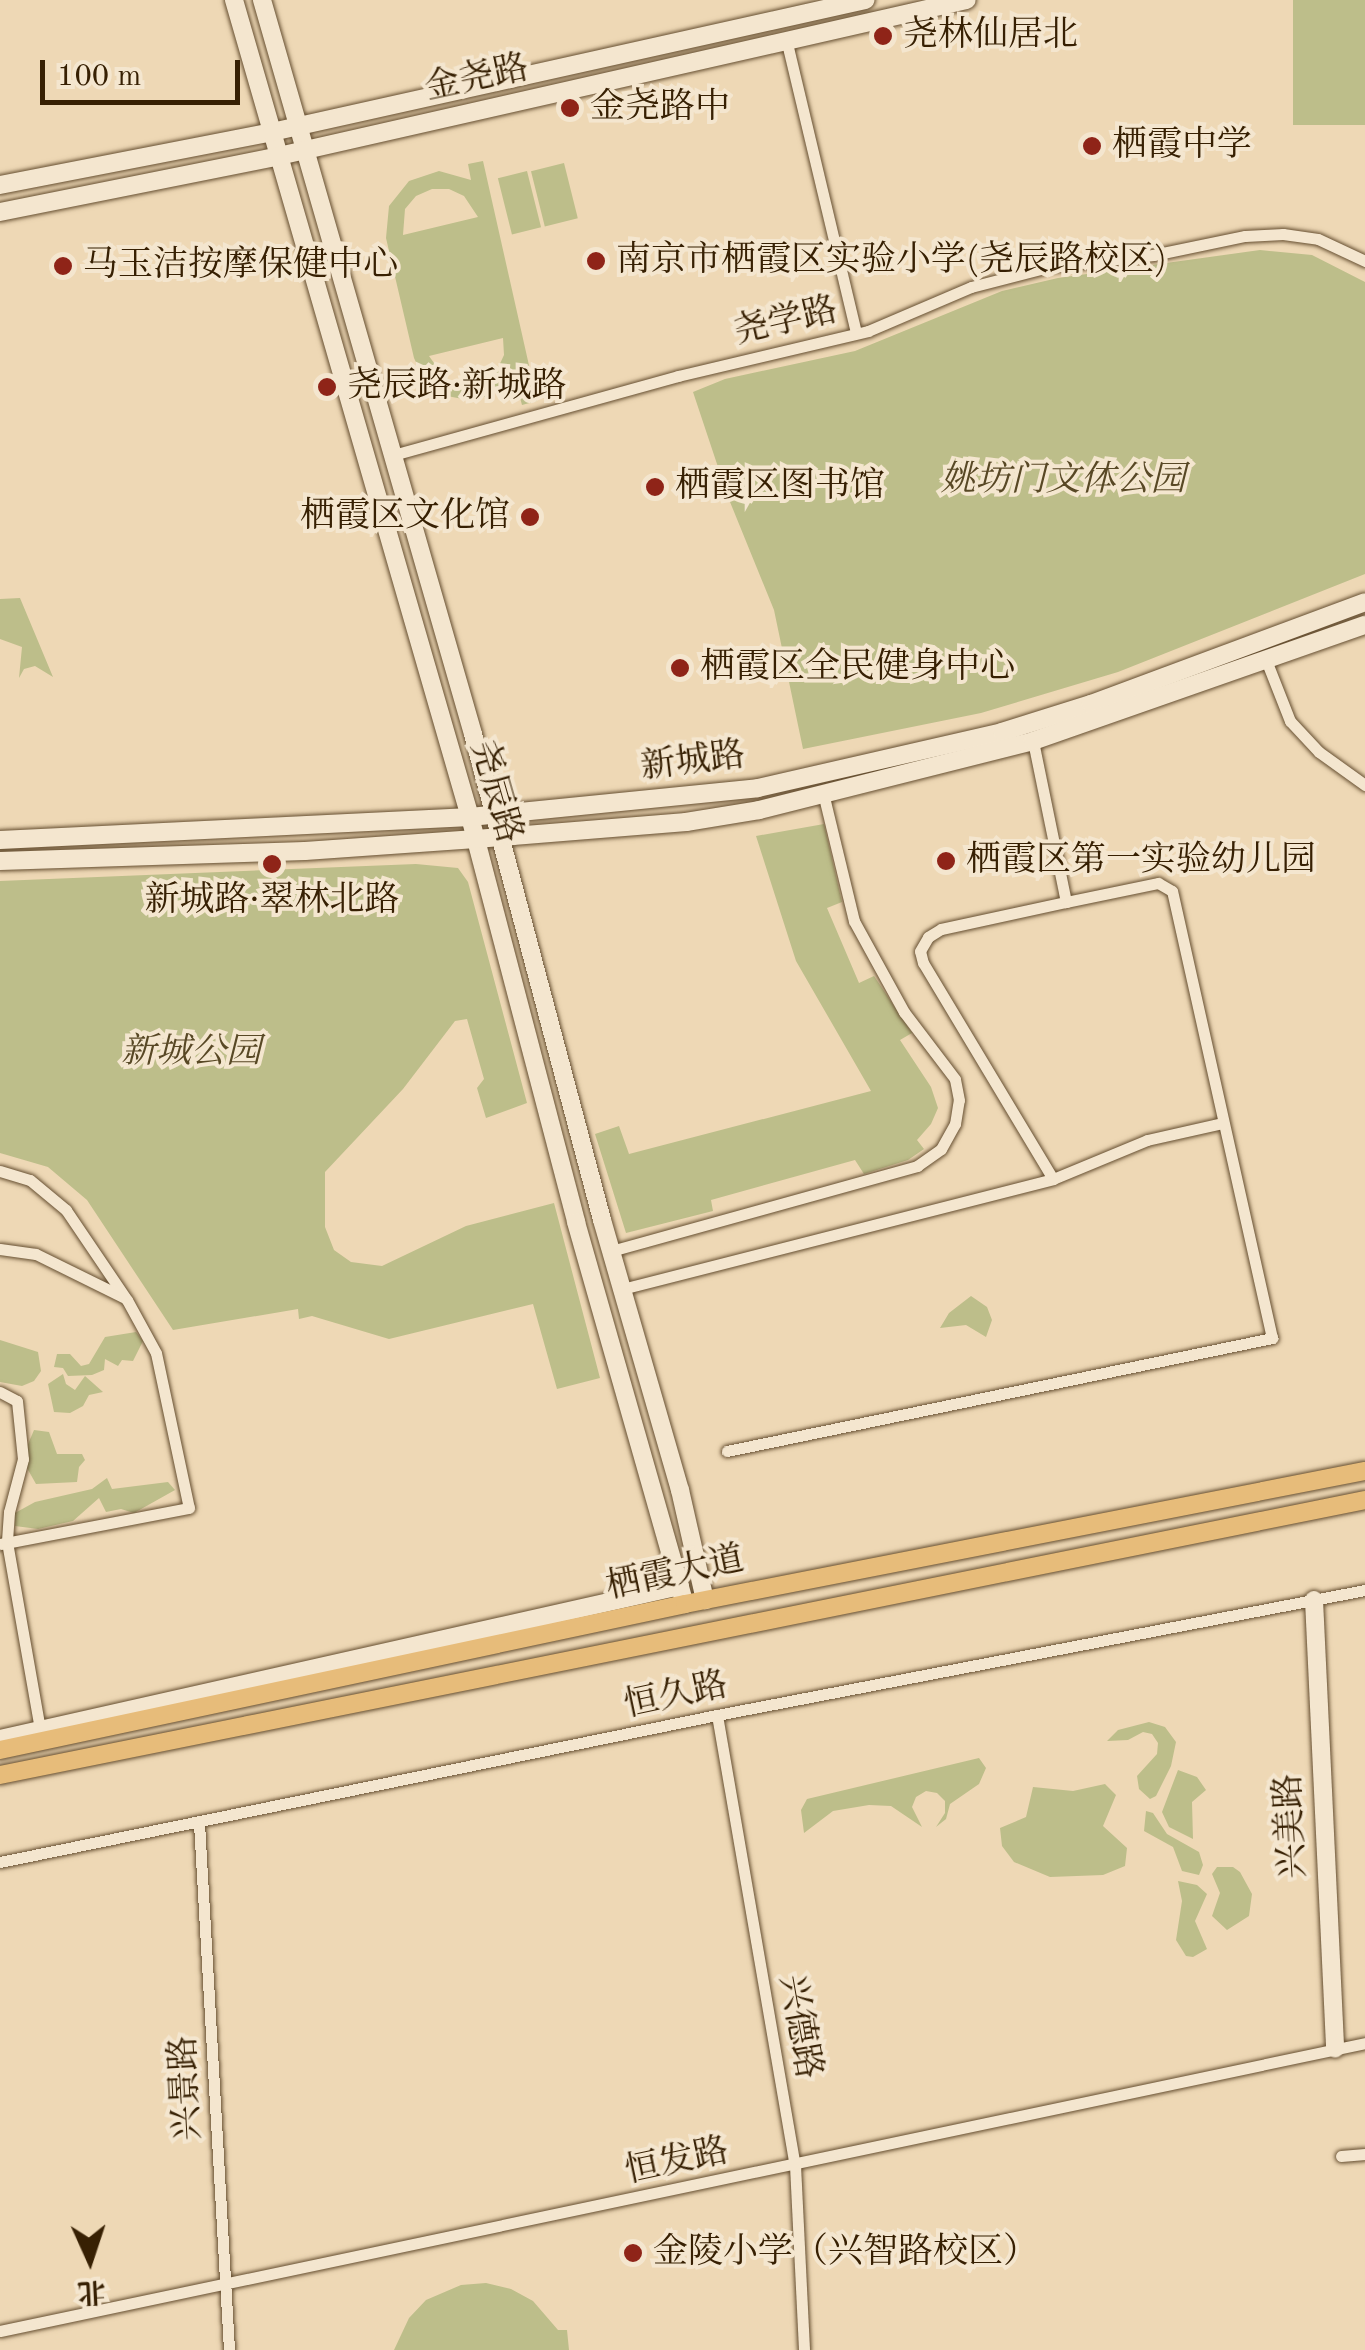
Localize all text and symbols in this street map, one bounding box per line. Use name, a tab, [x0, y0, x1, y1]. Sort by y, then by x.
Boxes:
place label: 尧林仙居北	[903, 15, 1078, 57]
marker: 尧林仙居北	[872, 25, 894, 47]
scale bar	[45, 40, 245, 102]
street label: 金尧路	[421, 48, 533, 110]
text: 100 m	[57, 62, 141, 92]
place label: 金尧路中	[590, 87, 730, 129]
marker: 金尧路中	[559, 97, 581, 119]
place label: 栖霞中学	[1112, 125, 1252, 167]
marker: 栖霞中学	[1081, 135, 1103, 157]
place label: 南京市栖霞区实验小学(尧辰路校区)	[616, 240, 1167, 282]
place label: 马玉洁按摩保健中心	[83, 245, 398, 287]
marker: 南京市栖霞区实验小学(尧辰路校区)	[585, 250, 607, 272]
marker: 马玉洁按摩保健中心	[52, 255, 74, 277]
street label: 尧学路	[730, 290, 842, 354]
place label: 尧辰路·新城路	[347, 366, 567, 408]
marker: 尧辰路·新城路	[316, 376, 338, 398]
park label: 姚坊门文体公园	[941, 460, 1185, 502]
place label: 栖霞区图书馆	[675, 466, 885, 508]
marker: 栖霞区图书馆	[644, 476, 666, 498]
place label: 栖霞区文化馆	[300, 496, 510, 538]
marker: 栖霞区文化馆	[519, 506, 541, 528]
place label: 栖霞区全民健身中心	[700, 647, 1015, 689]
marker: 栖霞区全民健身中心	[669, 657, 691, 679]
street label: 新城路	[638, 735, 748, 789]
street label: 尧辰路	[460, 736, 530, 848]
place label: 栖霞区第一实验幼儿园	[966, 840, 1316, 882]
marker: 栖霞区第一实验幼儿园	[935, 850, 957, 872]
marker: 新城路·翠林北路	[261, 853, 283, 875]
place label: 新城路·翠林北路	[145, 880, 399, 922]
park label: 新城公园	[121, 1032, 261, 1074]
street label: 栖霞大道	[602, 1539, 748, 1609]
street label: 恒久路	[620, 1665, 732, 1727]
street label: 兴美路	[1268, 1772, 1316, 1880]
street label: 兴德路	[769, 1972, 829, 2082]
street label: 兴景路	[163, 2034, 211, 2142]
street label: 恒发路	[621, 2131, 733, 2193]
north arrow	[40, 2210, 140, 2310]
place label: 金陵小学（兴智路校区）	[653, 2232, 1038, 2274]
marker: 金陵小学（兴智路校区）	[622, 2242, 644, 2264]
text: 北	[77, 2275, 106, 2305]

